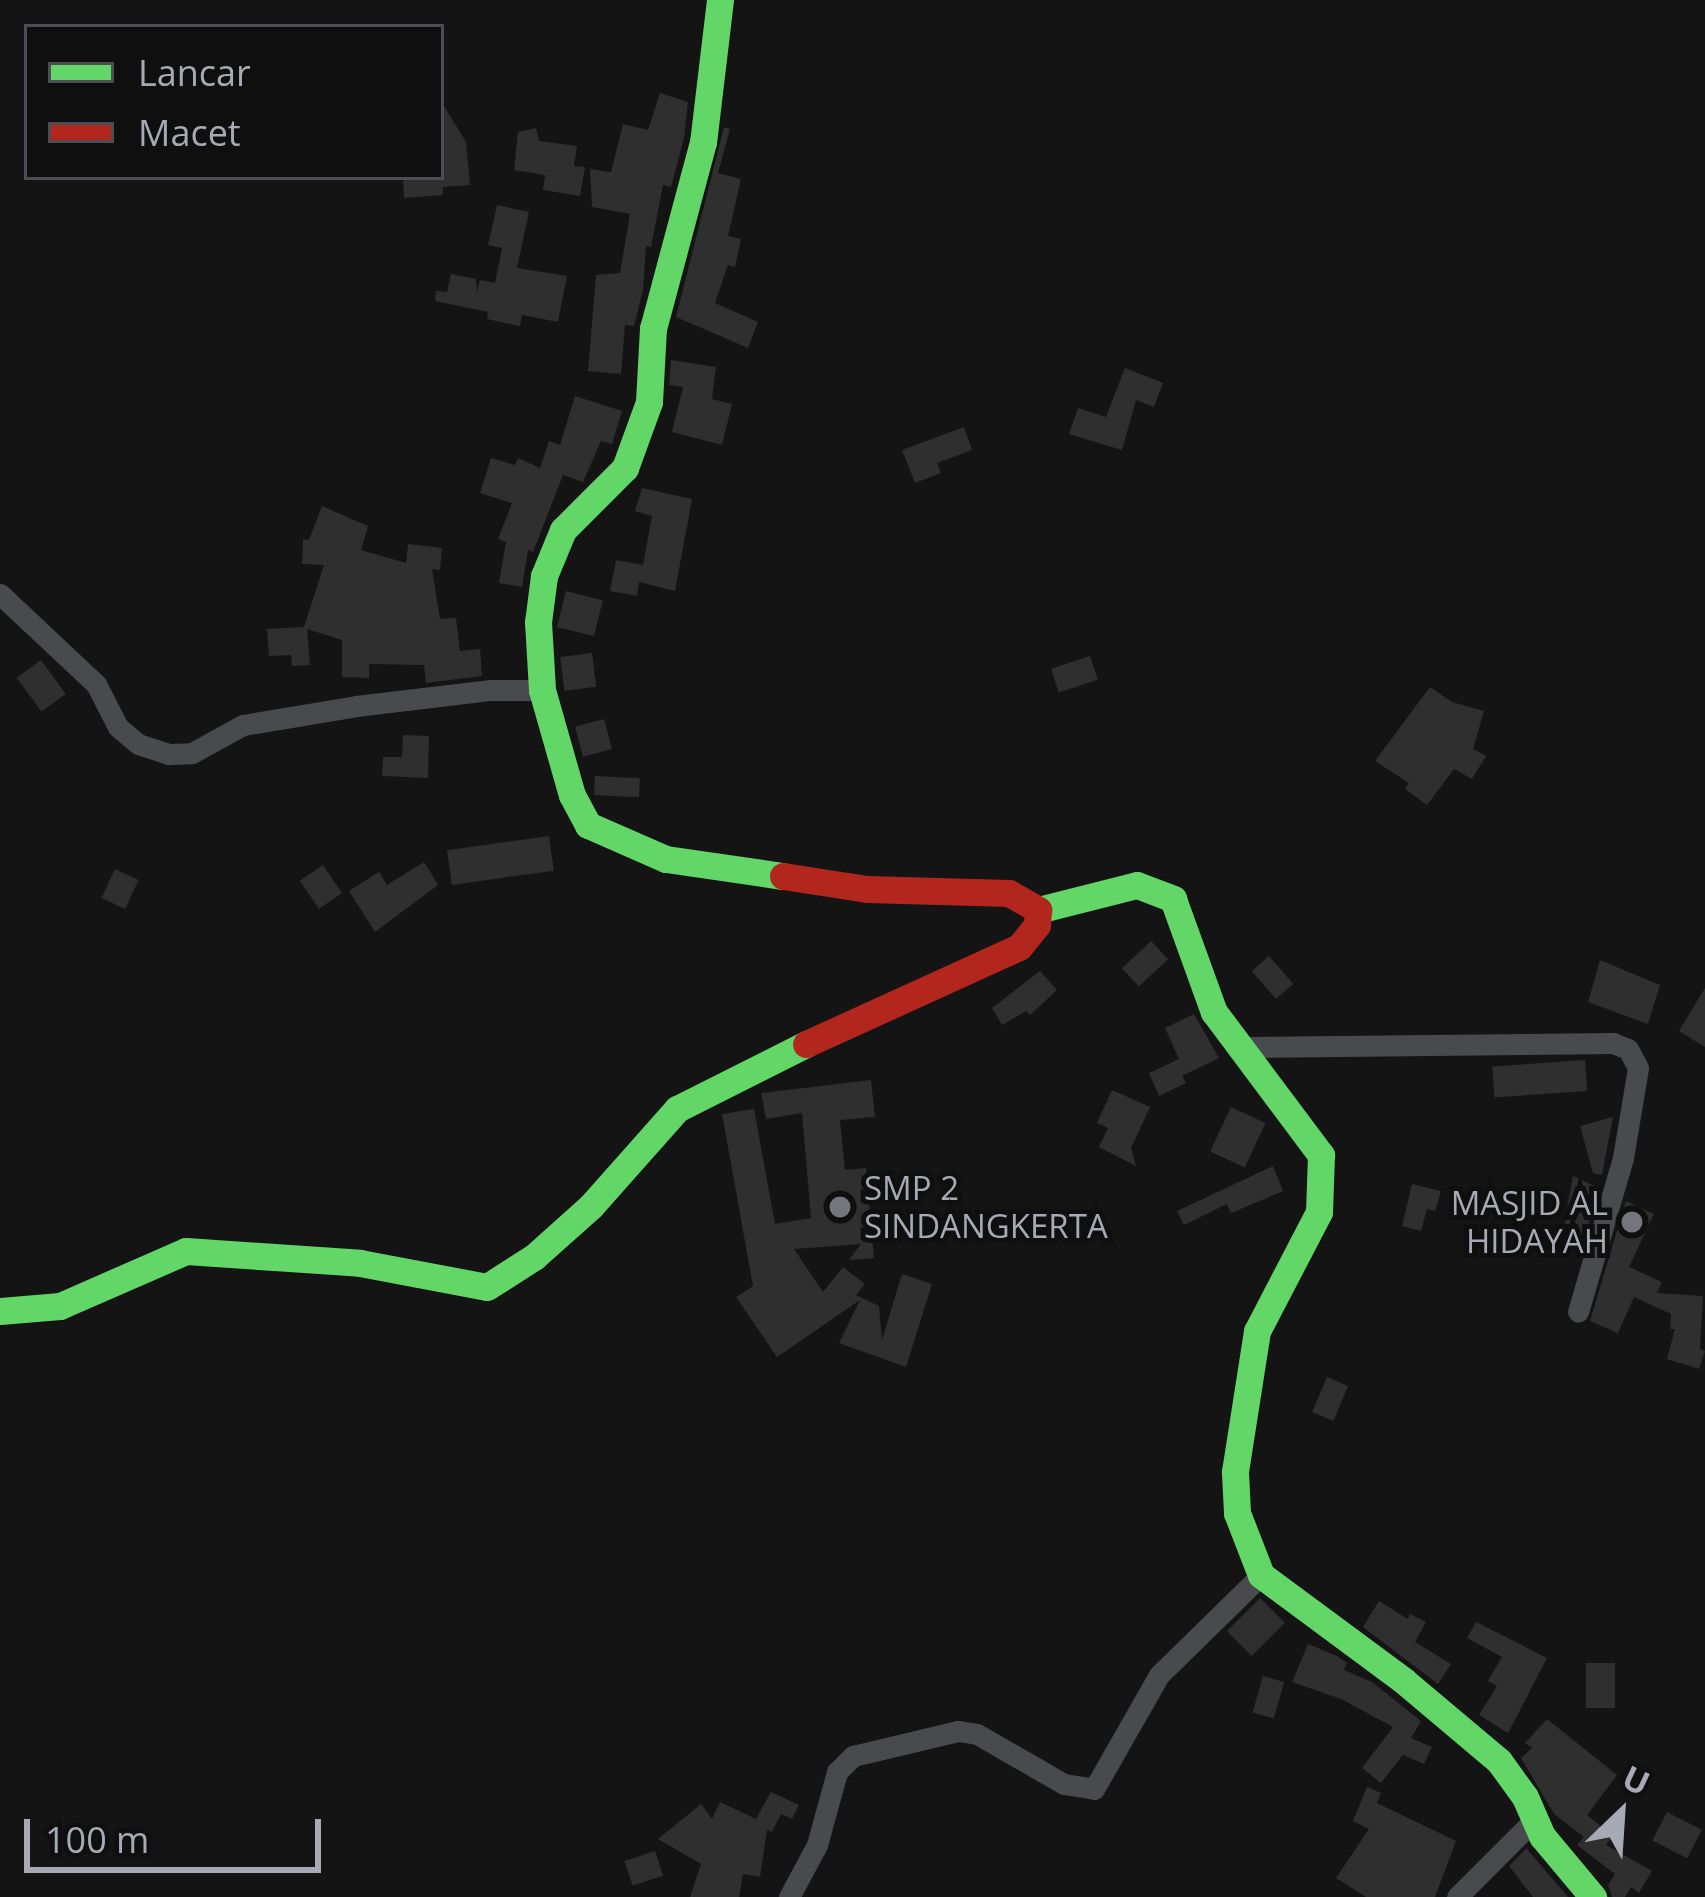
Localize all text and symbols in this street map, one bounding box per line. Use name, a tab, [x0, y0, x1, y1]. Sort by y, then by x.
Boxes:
legend	[24, 24, 444, 180]
text: Lancar	[138, 48, 251, 97]
text: Macet	[138, 108, 241, 157]
place label: SMP 2 SINDANGKERTA	[864, 1168, 1108, 1246]
place label: MASJID AL HIDAYAH	[1451, 1183, 1608, 1261]
marker: SMP 2 SINDANGKERTA	[827, 1194, 853, 1220]
marker: MASJID AL HIDAYAH	[1619, 1209, 1645, 1235]
north arrow	[1561, 1753, 1681, 1873]
text: U	[1616, 1754, 1657, 1806]
scale bar	[30, 1795, 327, 1869]
text: 100 m	[45, 1815, 149, 1864]

